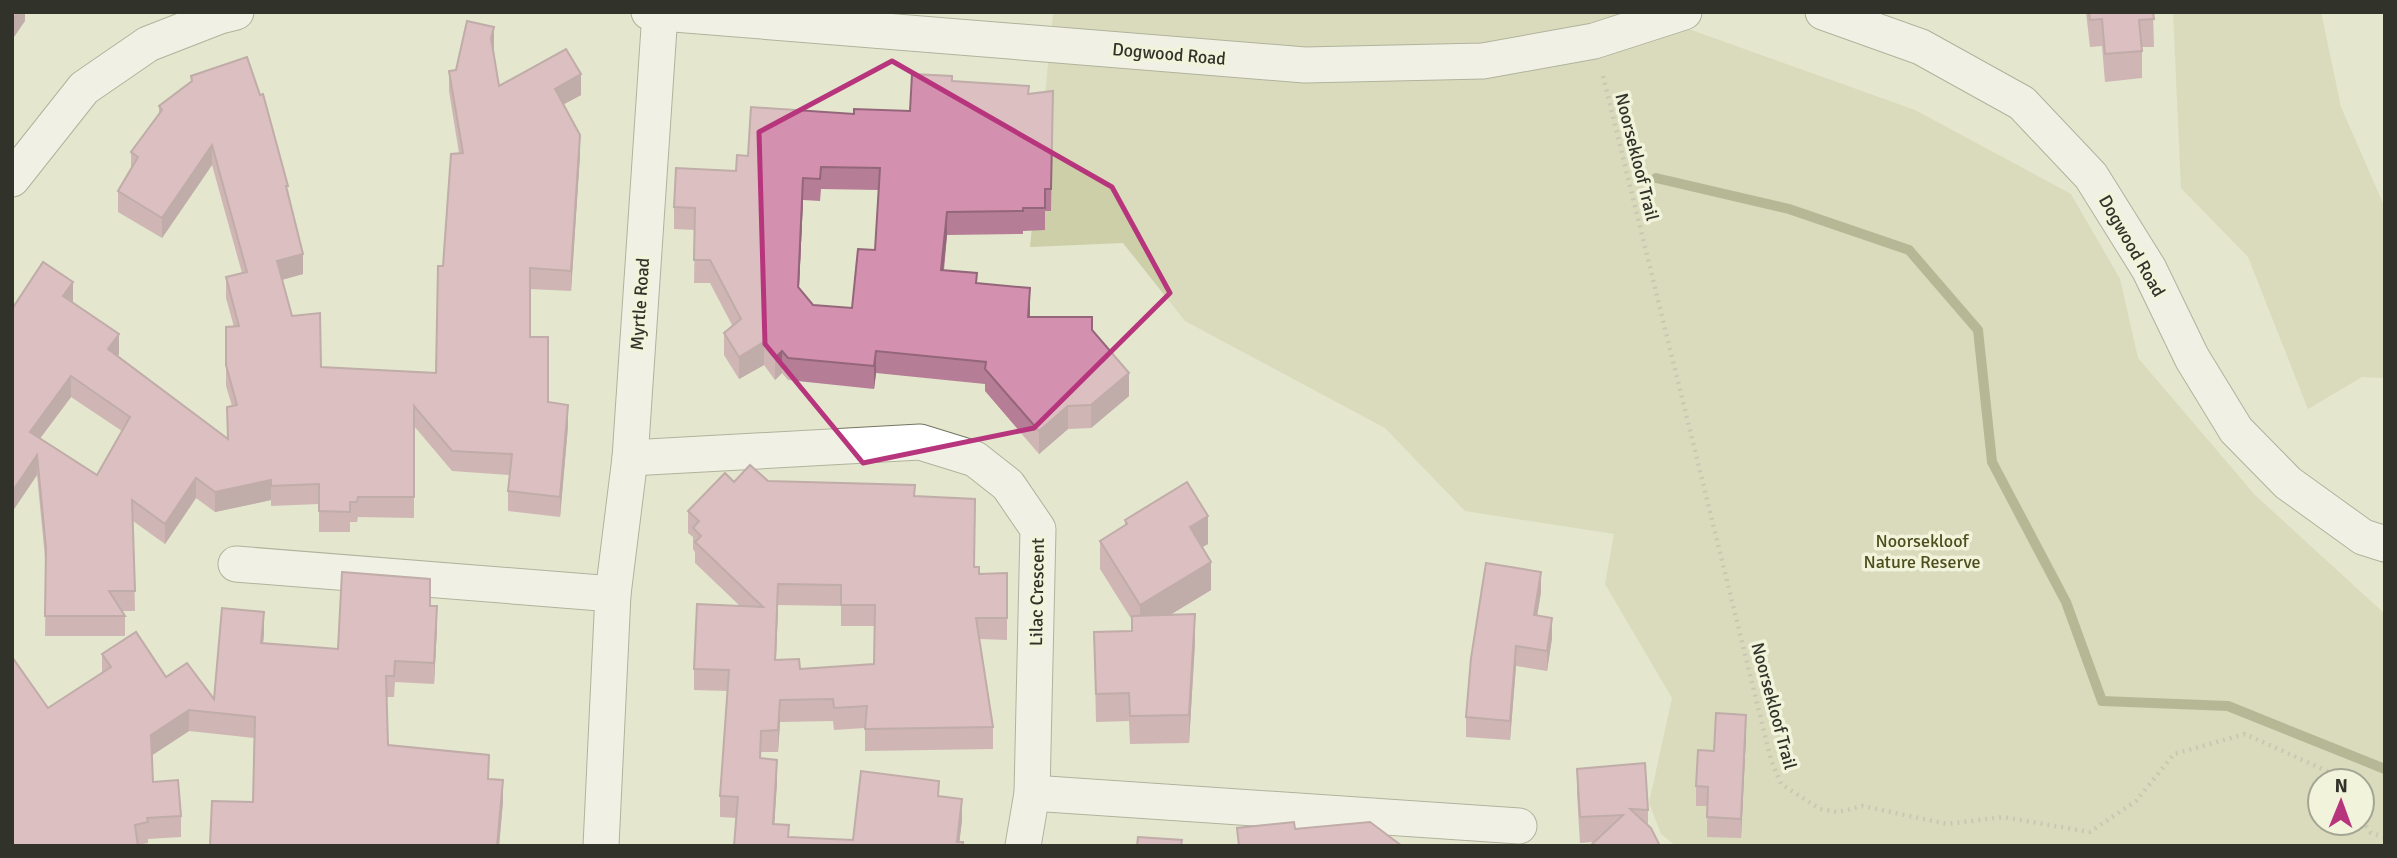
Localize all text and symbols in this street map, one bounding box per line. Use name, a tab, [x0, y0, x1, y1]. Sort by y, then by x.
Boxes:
street label: Dogwood Road	[1111, 38, 1227, 70]
street label: Noorsekloof Trail	[1611, 91, 1663, 223]
street label: Dogwood Road	[2094, 191, 2170, 301]
street label: Myrtle Road	[626, 257, 654, 351]
park label: Noorsekloof Nature Reserve	[1863, 530, 1981, 573]
street label: Lilac Crescent	[1025, 538, 1049, 646]
street label: Noorsekloof Trail	[1746, 640, 1802, 772]
north arrow	[2306, 767, 2376, 837]
text: N	[2334, 774, 2348, 798]

